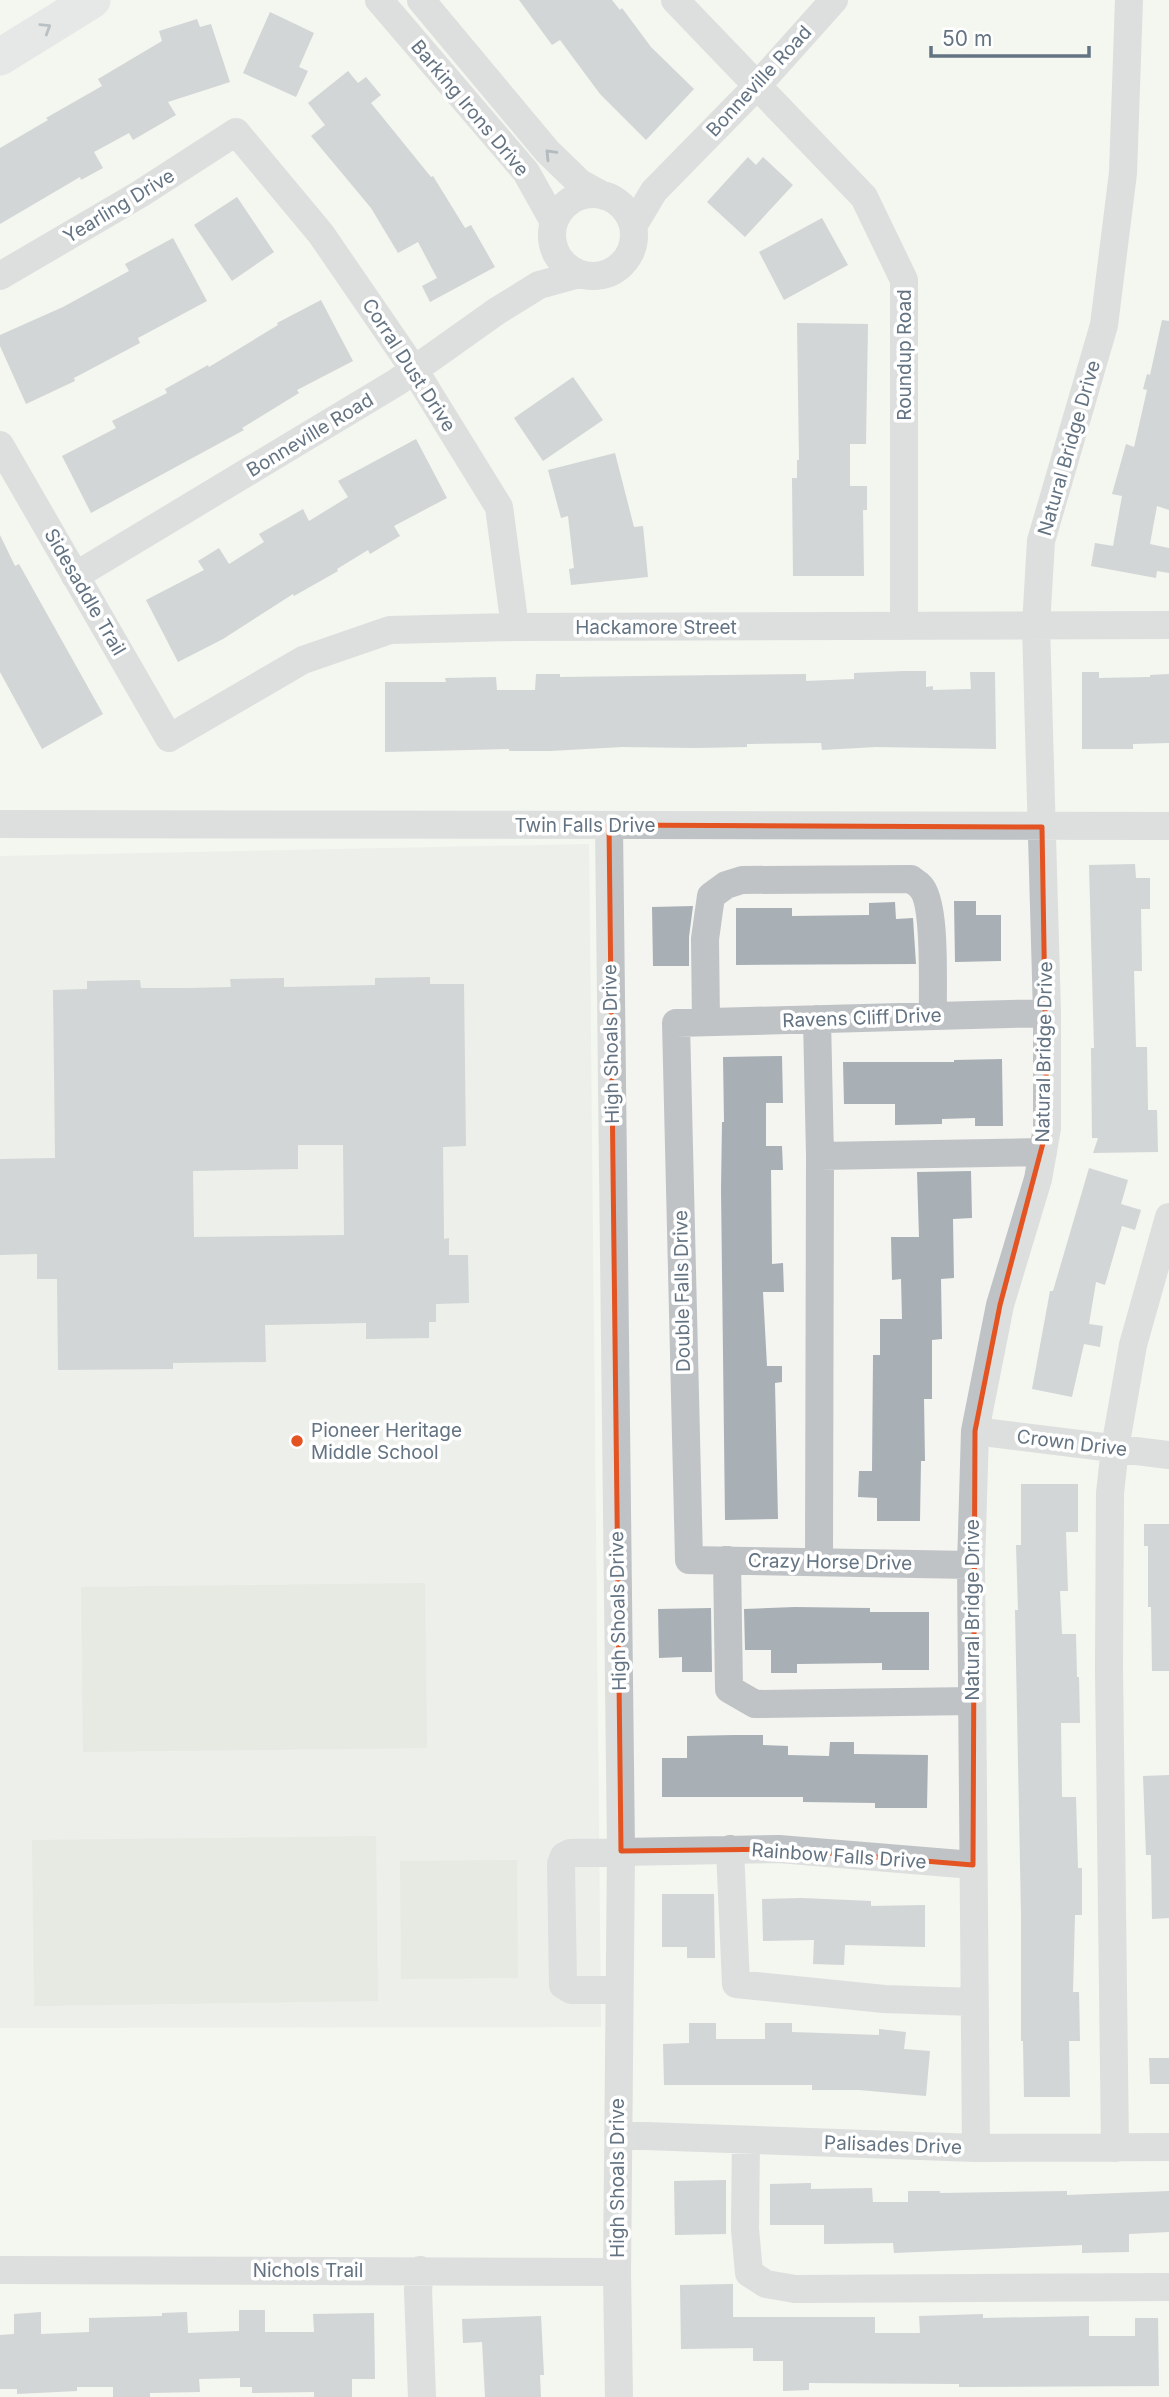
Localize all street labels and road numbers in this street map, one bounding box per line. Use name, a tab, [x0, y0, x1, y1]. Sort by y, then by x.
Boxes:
street label: Bonneville Road	[702, 21, 816, 141]
street label: Barking Irons Drive	[406, 35, 534, 181]
street label: Yearling Drive	[59, 164, 179, 248]
street label: Roundup Road	[893, 289, 916, 421]
street label: Corral Dust Drive	[357, 294, 461, 436]
street label: Natural Bridge Drive	[1033, 358, 1105, 538]
street label: Bonneville Road	[242, 388, 378, 482]
street label: Sidesaddle Trail	[39, 524, 131, 660]
street label: Hackamore Street	[575, 616, 737, 639]
street label: Twin Falls Drive	[515, 814, 655, 837]
street label: Natural Bridge Drive	[1031, 961, 1057, 1143]
street label: High Shoals Drive	[598, 964, 624, 1124]
street label: Ravens Cliff Drive	[782, 1004, 942, 1032]
street label: Double Falls Drive	[669, 1210, 695, 1372]
street label: Crown Drive	[1015, 1425, 1129, 1461]
street label: Natural Bridge Drive	[961, 1519, 984, 1701]
street label: High Shoals Drive	[605, 1531, 631, 1691]
street label: Crazy Horse Drive	[748, 1549, 912, 1575]
street label: Rainbow Falls Drive	[751, 1838, 927, 1874]
street label: High Shoals Drive	[606, 2098, 629, 2258]
street label: Palisades Drive	[824, 2131, 962, 2159]
street label: Nichols Trail	[253, 2259, 363, 2282]

